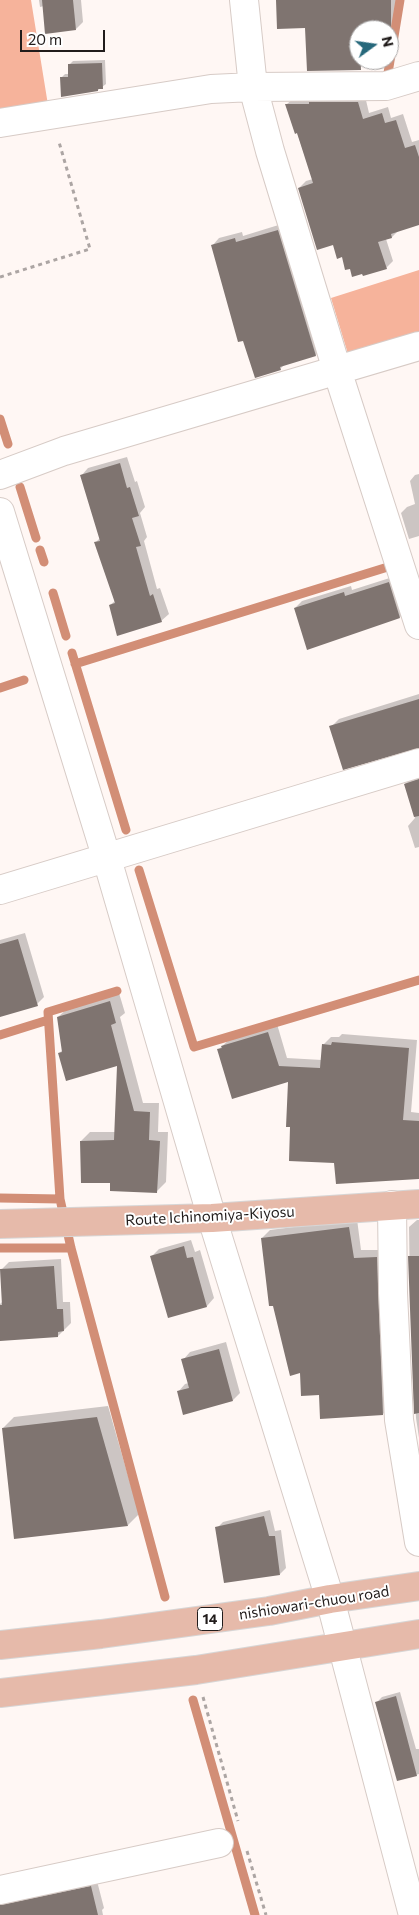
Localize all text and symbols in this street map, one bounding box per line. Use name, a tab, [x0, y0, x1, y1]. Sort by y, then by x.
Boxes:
scale bar	[22, 20, 108, 52]
north arrow	[349, 20, 399, 70]
text: 20 m	[28, 30, 62, 48]
text: N	[379, 34, 398, 49]
street label: Route Ichinomiya-Kiyosu	[125, 1203, 295, 1229]
street label: nishiowari-chuou road	[237, 1582, 391, 1624]
road number: 14	[198, 1608, 222, 1630]

